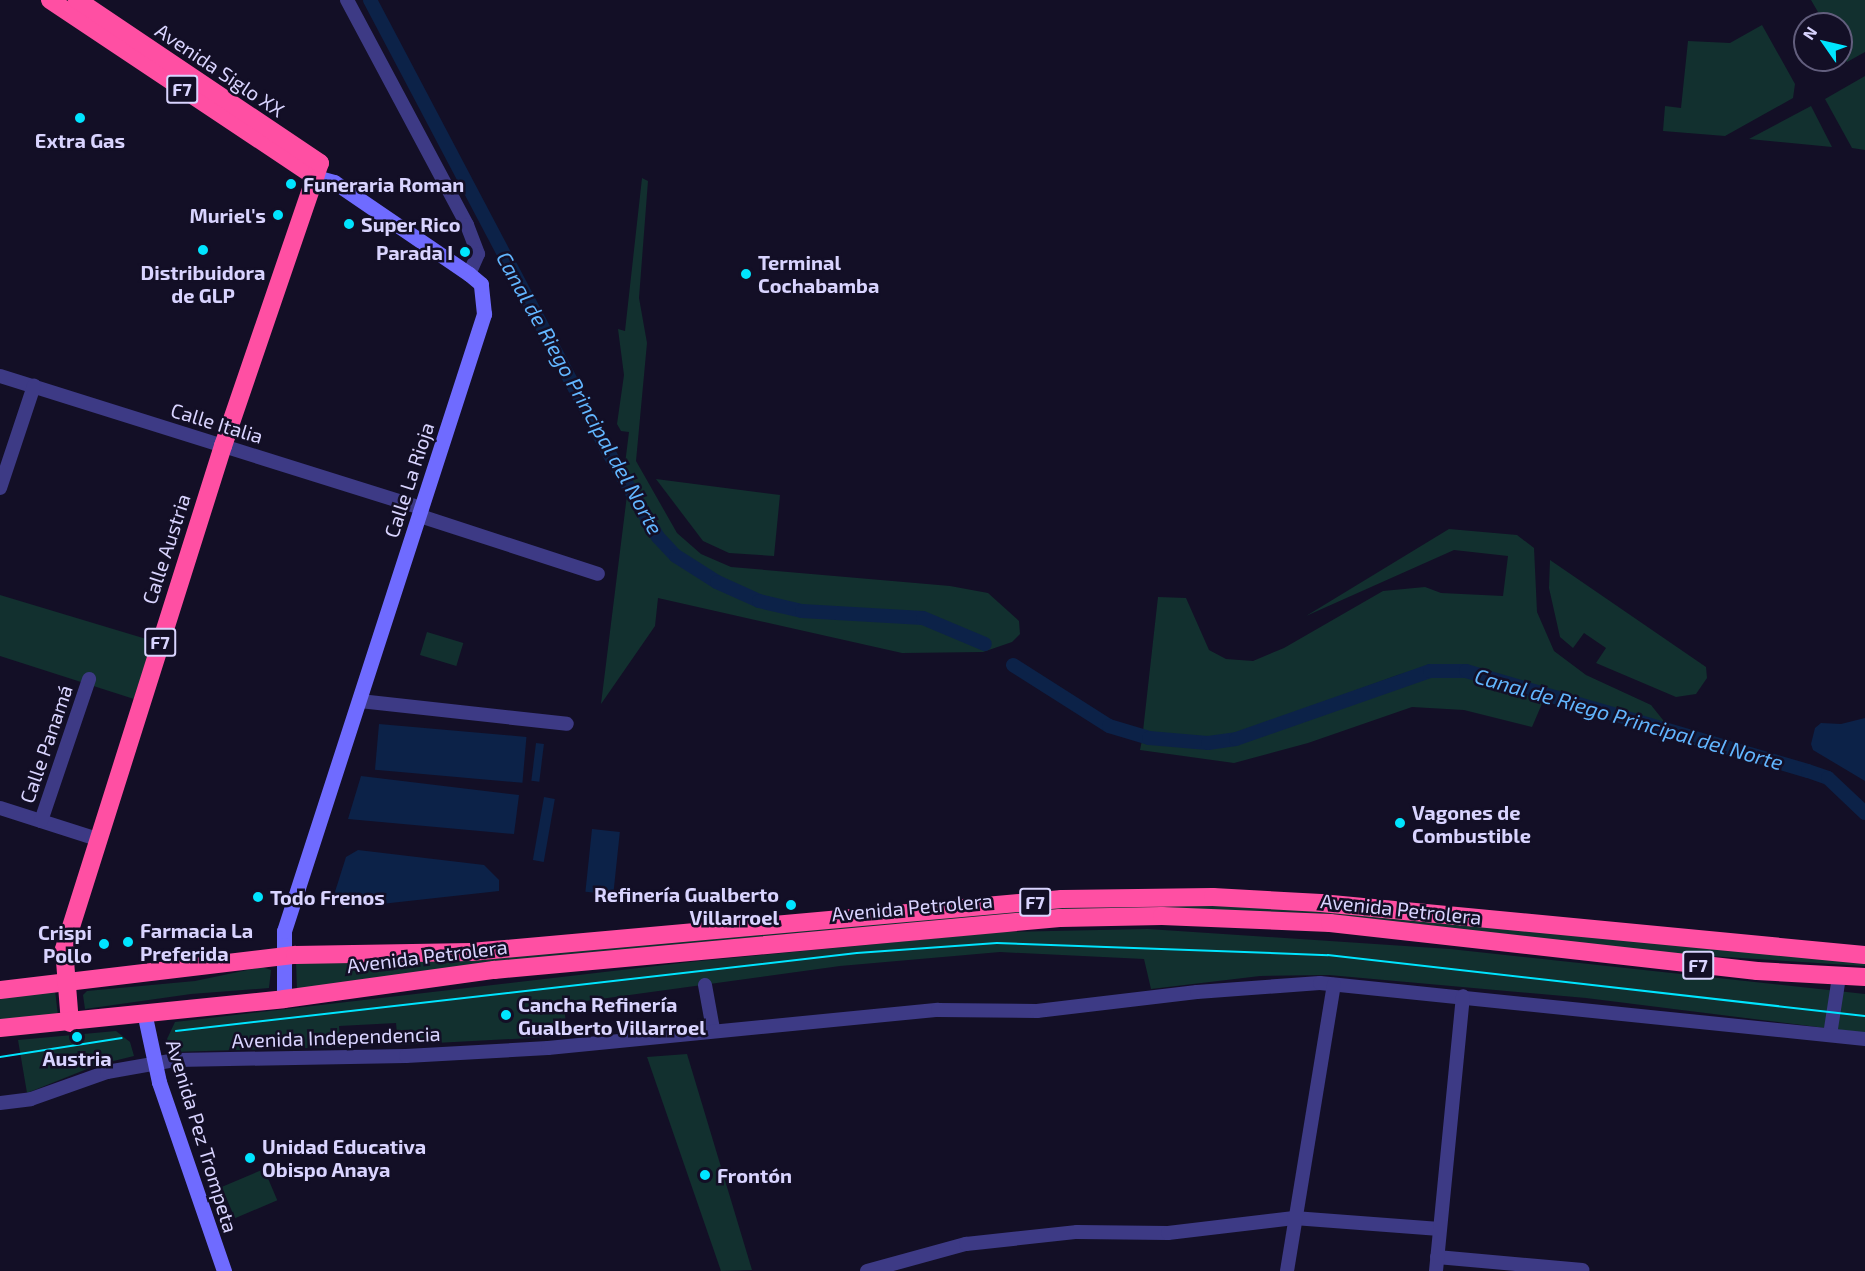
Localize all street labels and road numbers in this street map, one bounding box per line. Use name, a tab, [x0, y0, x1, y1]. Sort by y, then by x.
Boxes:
street label: Avenida Siglo XX	[151, 18, 289, 122]
road number: F7	[166, 74, 198, 104]
street label: Calle Italia	[168, 398, 266, 448]
street label: Calle La Rioja	[379, 419, 439, 541]
street label: Calle Austria	[137, 491, 195, 607]
road number: F7	[144, 627, 176, 657]
street label: Calle Panamá	[15, 682, 77, 806]
road number: F7	[1018, 887, 1052, 917]
street label: Avenida Petrolera	[830, 888, 994, 926]
street label: Avenida Petrolera	[1319, 889, 1483, 929]
street label: Avenida Petrolera	[345, 934, 509, 978]
road number: F7	[1682, 950, 1714, 980]
street label: Avenida Independencia	[231, 1021, 441, 1053]
street label: Avenida Pez Trompeta	[161, 1036, 243, 1236]

